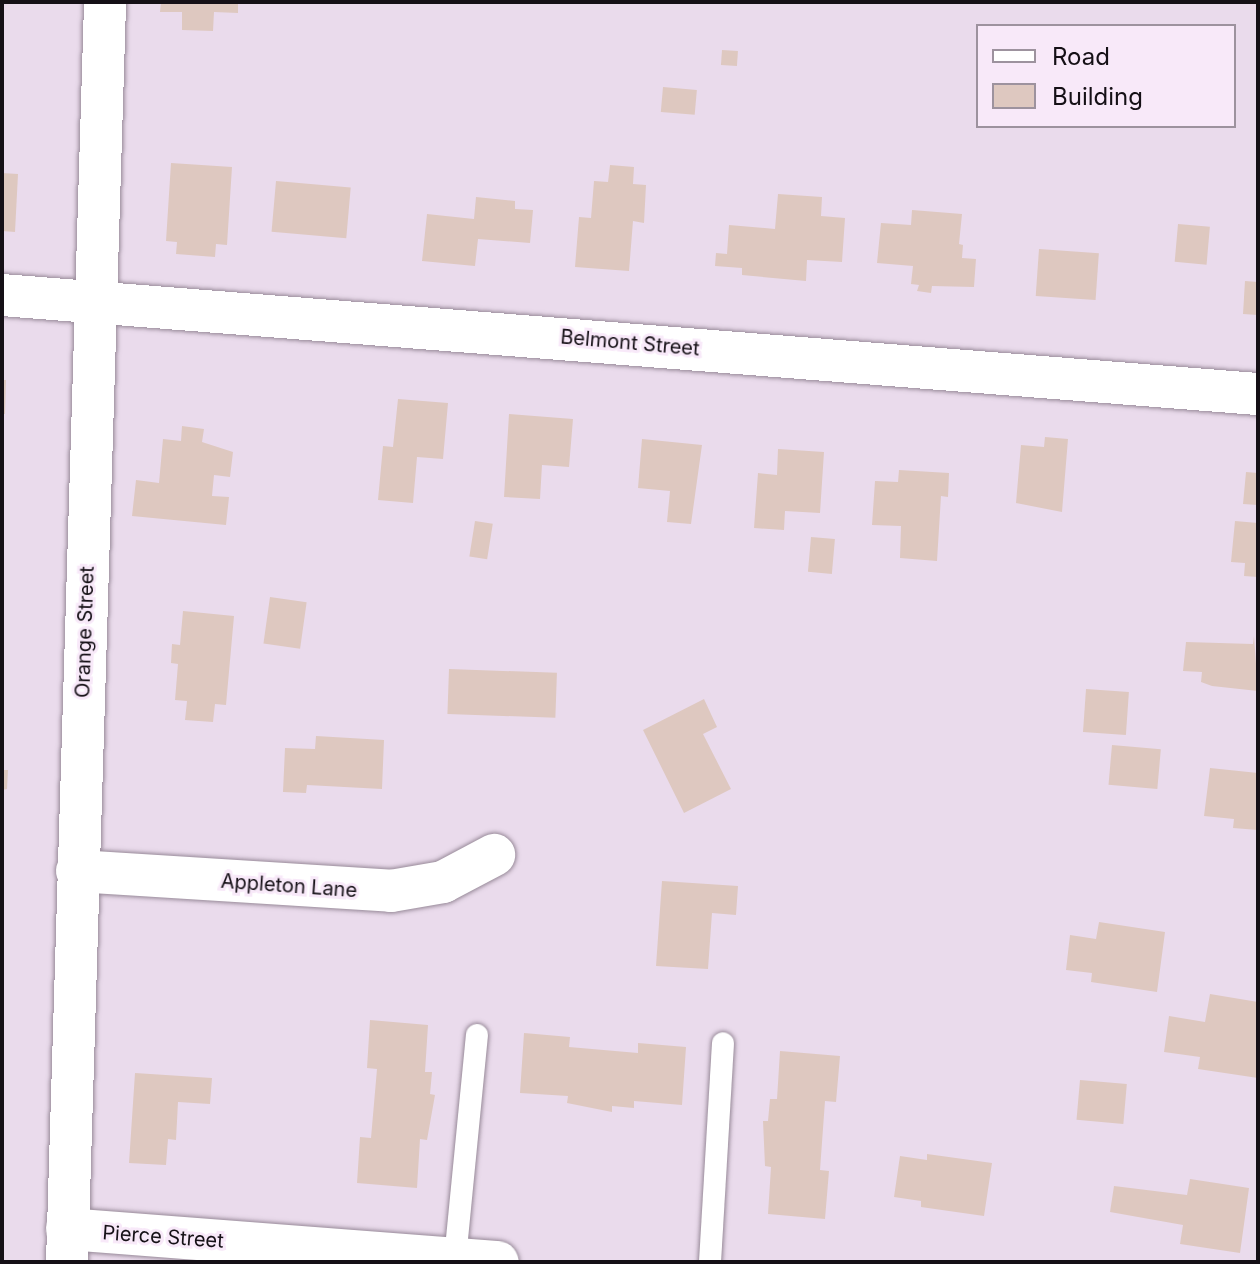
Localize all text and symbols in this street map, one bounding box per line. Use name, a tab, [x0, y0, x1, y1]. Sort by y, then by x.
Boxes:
legend	[976, 24, 1236, 128]
text: Road	[1052, 42, 1110, 71]
text: Building	[1052, 82, 1143, 111]
street label: Belmont Street	[559, 325, 701, 361]
street label: Orange Street	[71, 566, 99, 698]
street label: Appleton Lane	[220, 869, 358, 903]
street label: Pierce Street	[102, 1221, 224, 1253]

